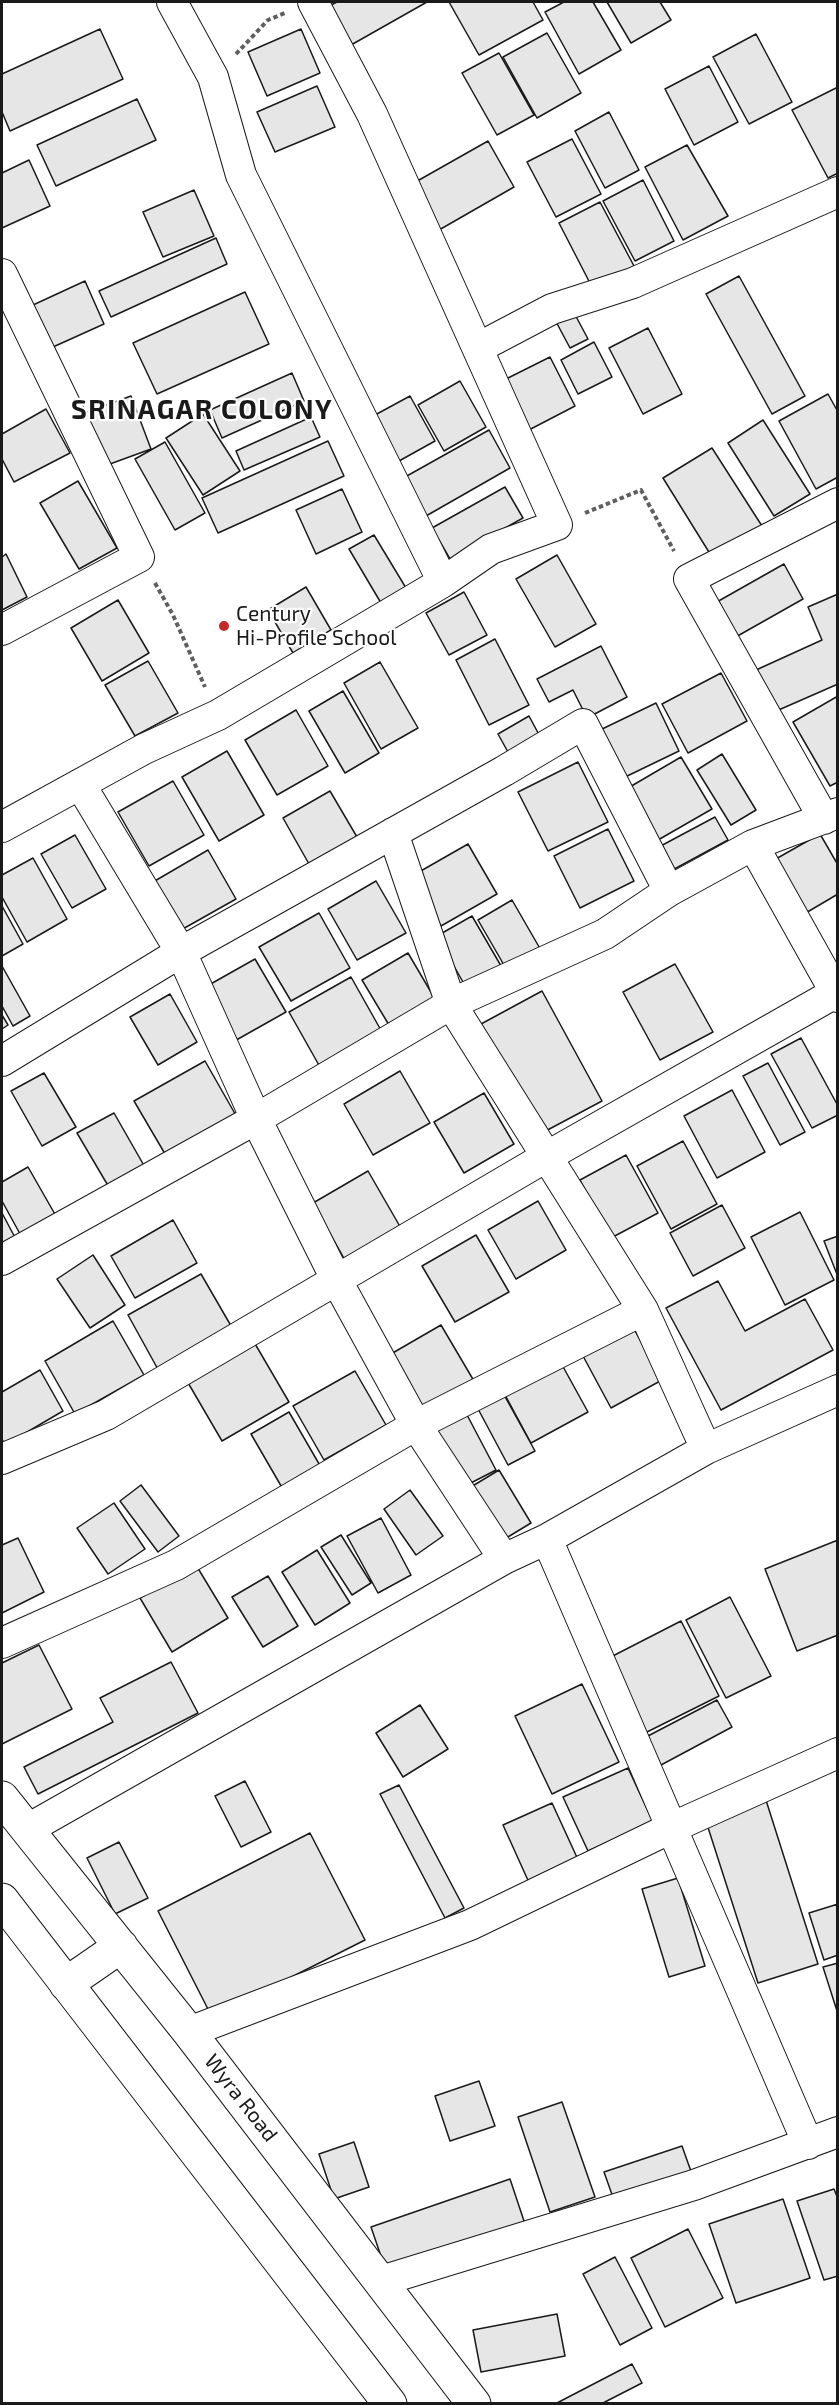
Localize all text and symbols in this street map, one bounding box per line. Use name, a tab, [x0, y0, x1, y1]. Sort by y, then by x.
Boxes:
district label: SRINAGAR COLONY	[71, 394, 333, 426]
place label: Century Hi-Profile School	[236, 601, 396, 651]
marker: Century Hi-Profile School	[217, 619, 231, 633]
street label: Wyra Road	[199, 2049, 283, 2147]

